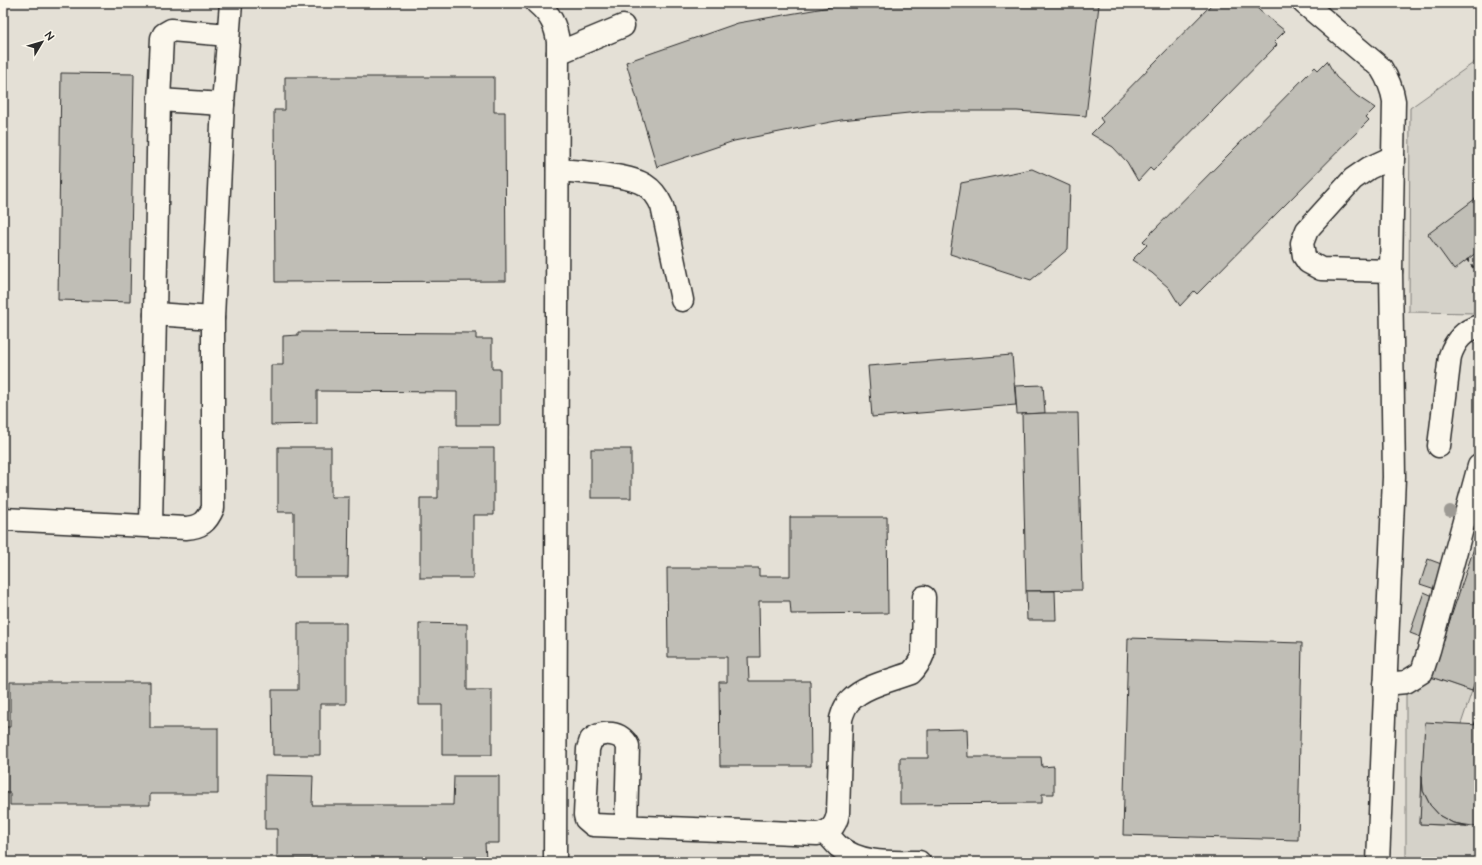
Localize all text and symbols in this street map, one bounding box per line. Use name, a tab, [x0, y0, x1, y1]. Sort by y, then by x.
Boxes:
north arrow	[22, 22, 62, 62]
text: N	[41, 29, 58, 44]

